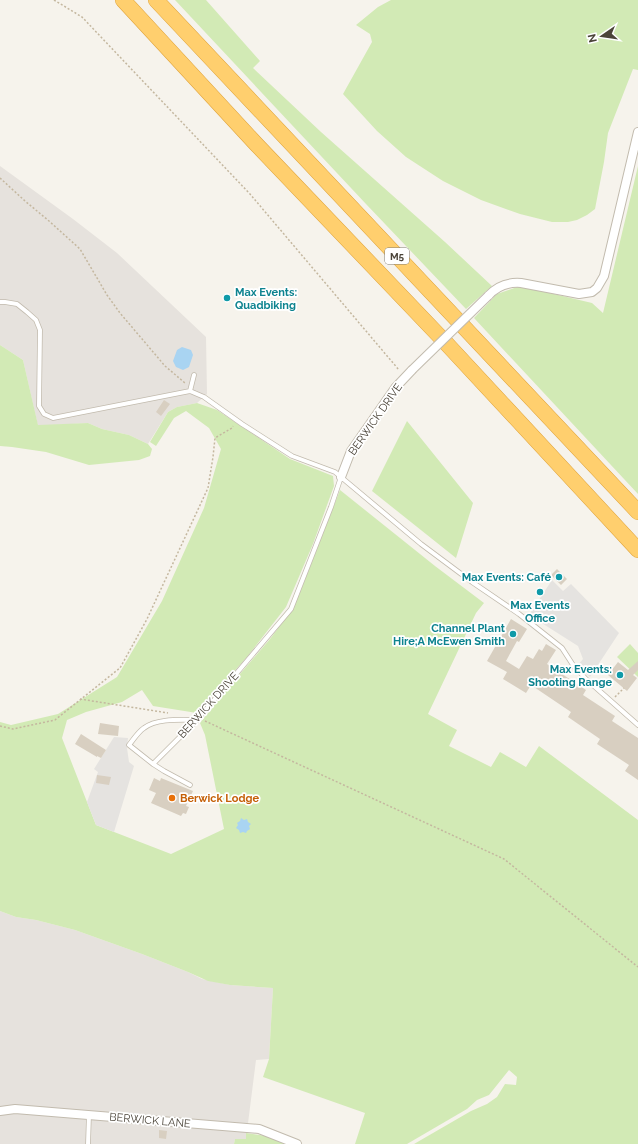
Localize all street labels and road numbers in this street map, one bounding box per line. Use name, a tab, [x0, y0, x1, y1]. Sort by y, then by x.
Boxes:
road number: M5	[385, 248, 409, 264]
street label: BERWICK DRIVE	[346, 381, 405, 458]
street label: BERWICK DRIVE	[175, 669, 242, 741]
street label: BERWICK LANE	[109, 1110, 191, 1131]

